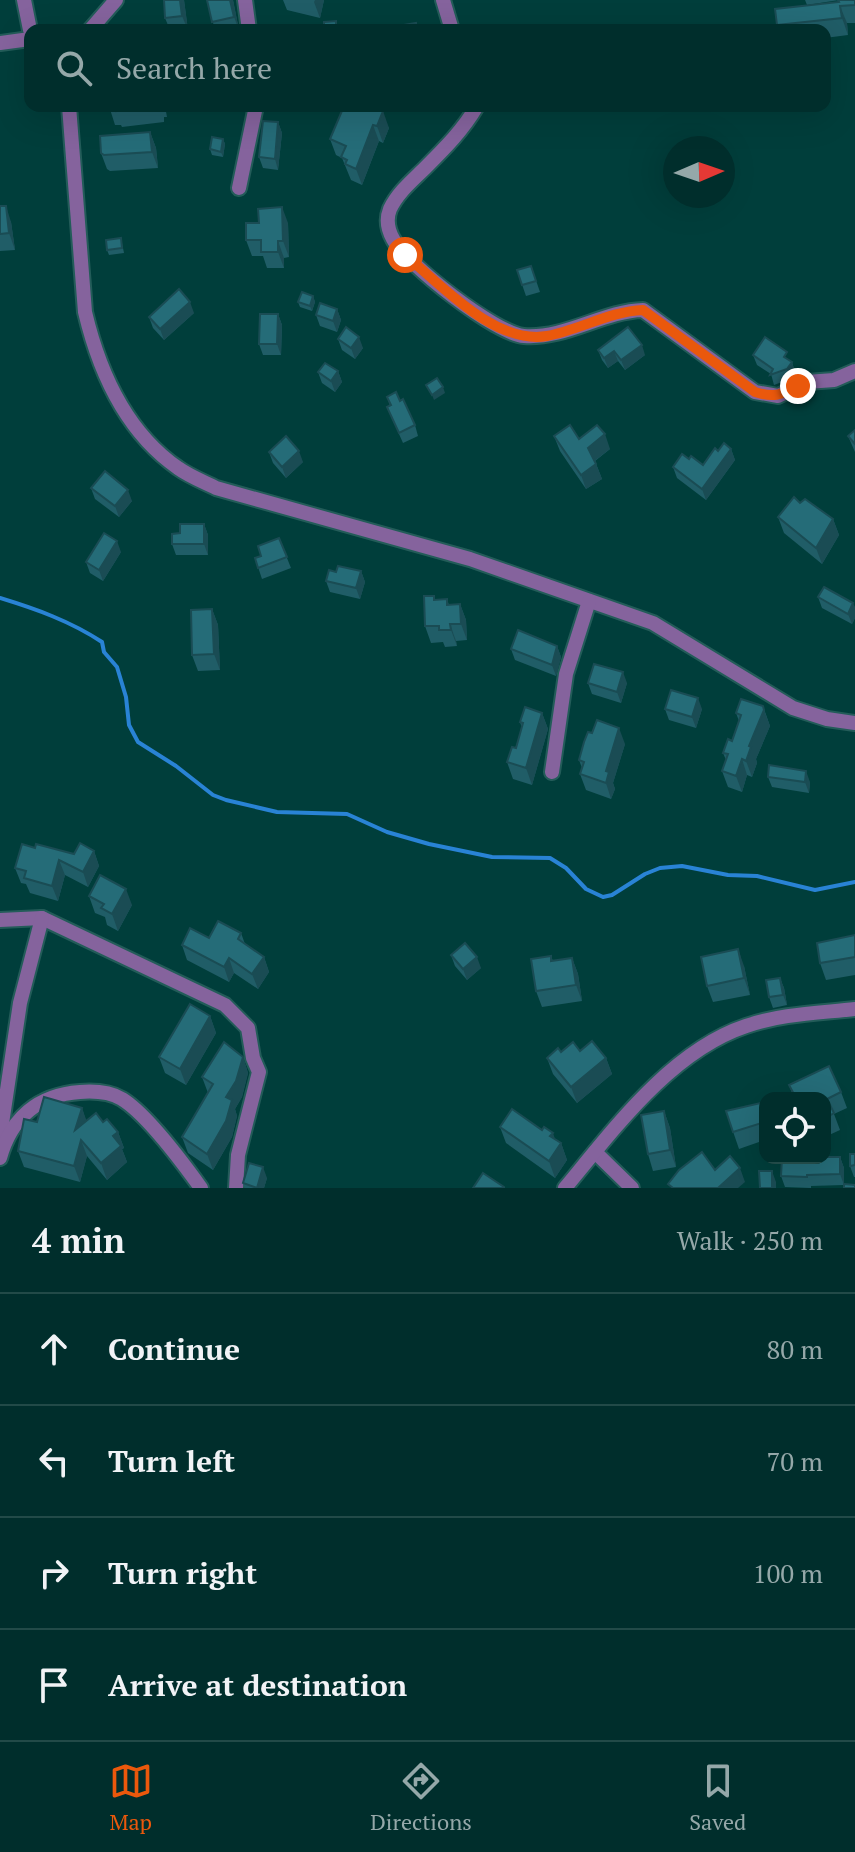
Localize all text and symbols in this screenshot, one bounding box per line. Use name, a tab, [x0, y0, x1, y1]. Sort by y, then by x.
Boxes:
search box	[24, 24, 831, 112]
icon: search	[52, 46, 96, 90]
text: Search here	[116, 48, 272, 88]
north arrow	[663, 136, 735, 208]
route start	[387, 237, 423, 273]
route end	[780, 368, 816, 404]
map controls	[759, 1092, 831, 1164]
button: locate	[759, 1092, 831, 1164]
text: 4 min	[32, 1218, 125, 1263]
text: Walk · 250 m	[677, 1223, 823, 1257]
icon: ahead	[32, 1327, 76, 1371]
text: Continue	[108, 1329, 240, 1369]
text: 80 m	[767, 1332, 823, 1366]
icon: left	[32, 1439, 76, 1483]
text: Turn left	[108, 1441, 235, 1481]
text: 70 m	[767, 1444, 823, 1478]
icon: right	[32, 1551, 76, 1595]
text: Turn right	[108, 1553, 257, 1593]
text: 100 m	[753, 1556, 823, 1590]
icon: arrive	[32, 1663, 76, 1707]
text: Arrive at destination	[108, 1665, 407, 1705]
tab: Map	[109, 1759, 153, 1836]
tab: Directions	[370, 1759, 472, 1836]
tab: Saved	[689, 1759, 746, 1836]

